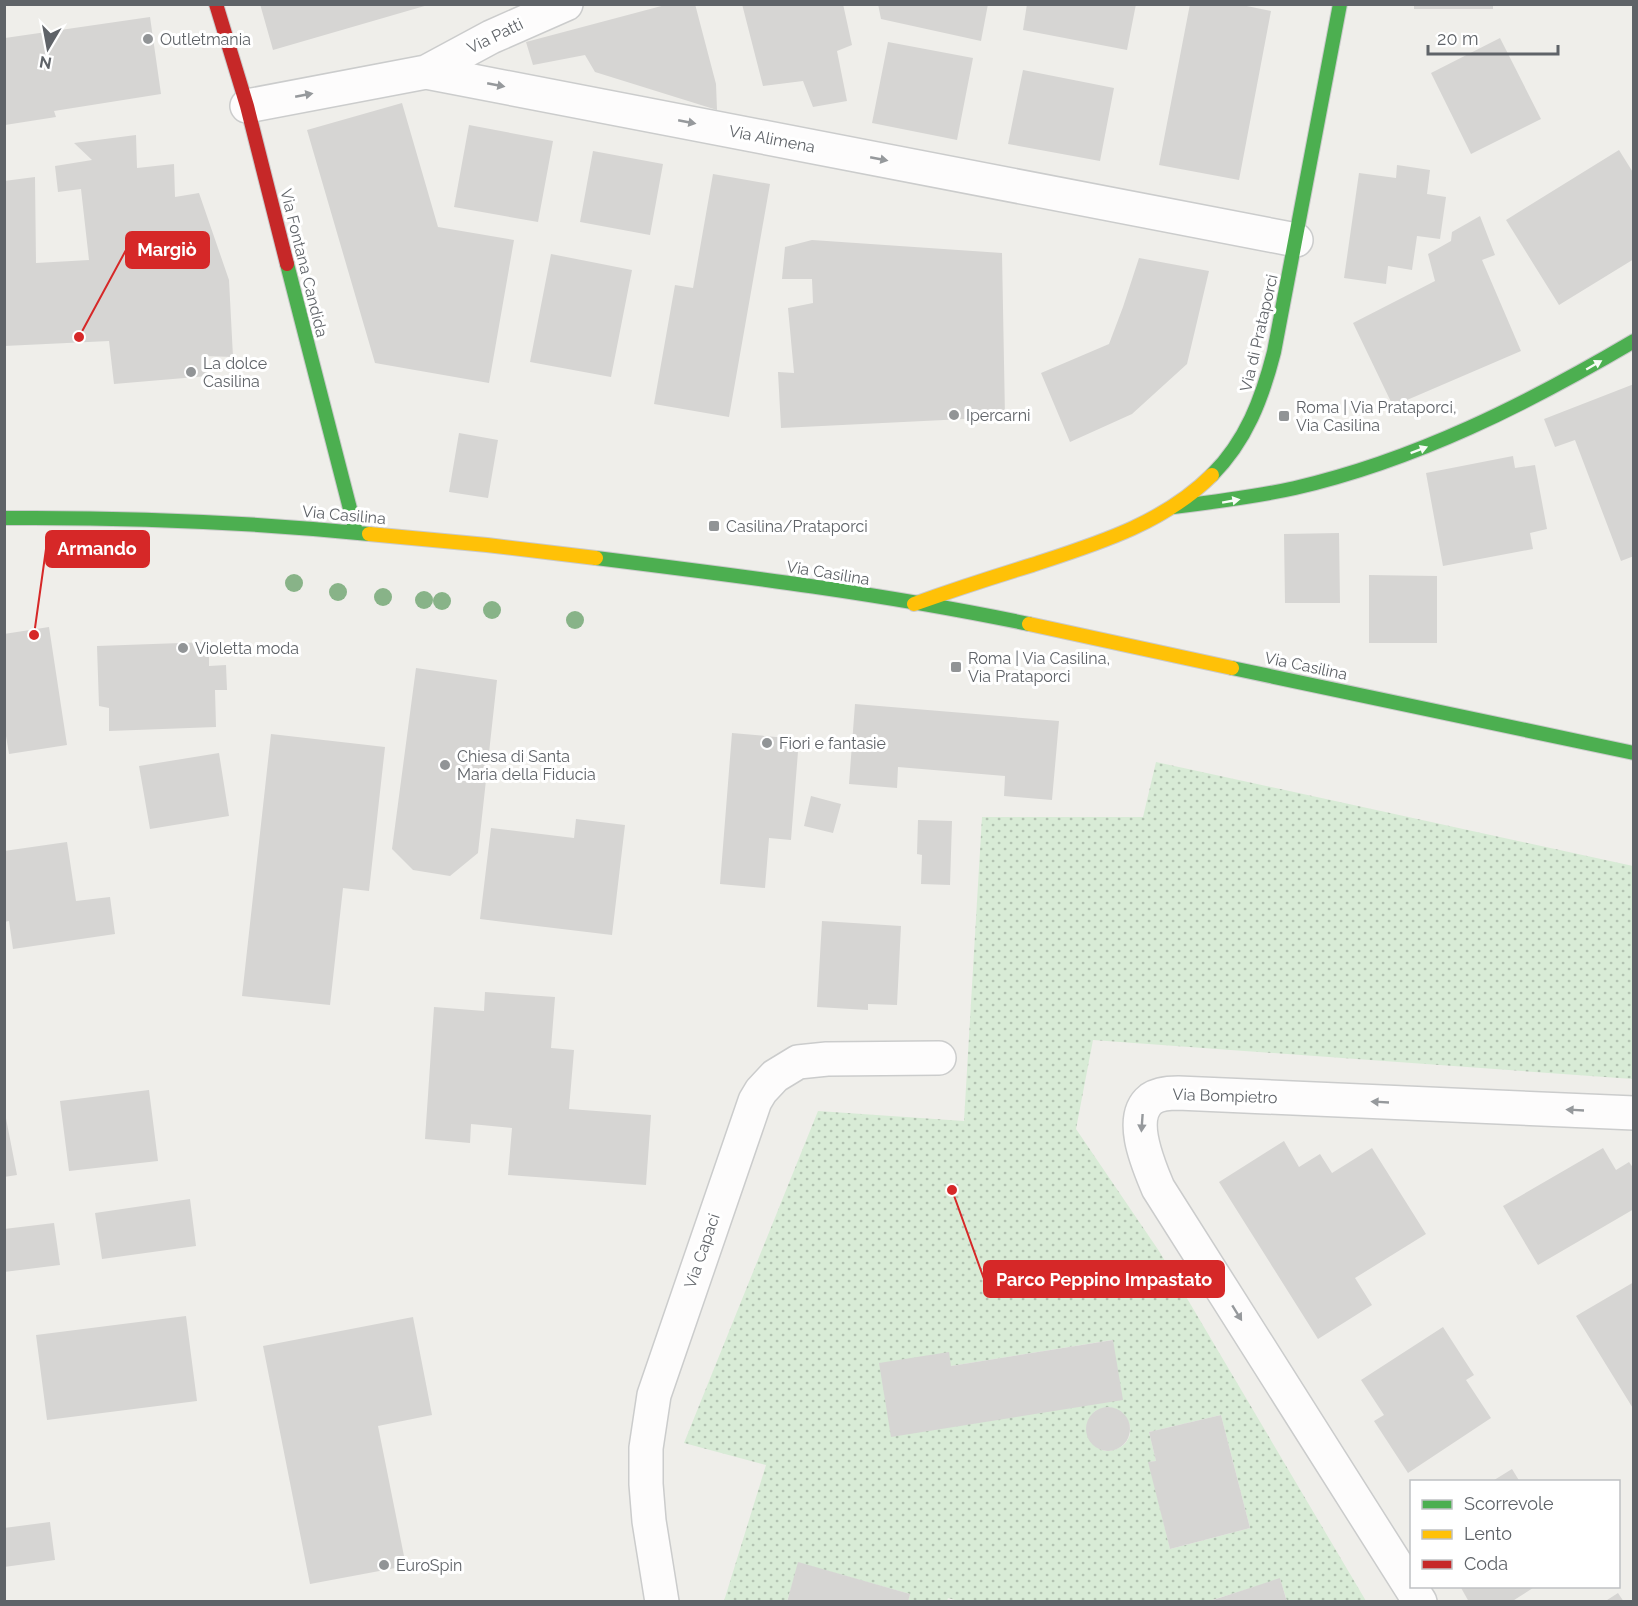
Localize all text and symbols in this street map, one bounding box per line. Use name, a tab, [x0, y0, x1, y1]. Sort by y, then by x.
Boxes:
street label: Via Patti	[464, 14, 526, 58]
north arrow	[18, 18, 78, 78]
scale bar	[1428, 18, 1558, 56]
text: 20 m	[1437, 28, 1479, 49]
place label: Outletmania	[160, 30, 251, 49]
marker: Outletmania	[141, 32, 155, 46]
text: N	[38, 52, 53, 73]
one-way arrow	[486, 81, 505, 90]
one-way arrow	[295, 90, 314, 99]
one-way arrow	[678, 118, 697, 127]
street label: Via Alimena	[727, 121, 817, 157]
one-way arrow	[869, 155, 888, 164]
street label: Via Fontana Candida	[276, 187, 332, 339]
callout: Margiò	[126, 232, 209, 268]
text: Margiò	[137, 239, 197, 260]
street label: Via di Prataporci	[1236, 272, 1282, 394]
place label: La dolce Casilina	[203, 354, 267, 391]
one-way arrow	[1586, 360, 1603, 370]
marker: La dolce Casilina	[184, 365, 198, 379]
place label: Roma | Via Prataporci, Via Casilina	[1296, 398, 1457, 435]
place label: Ipercarni	[966, 406, 1031, 425]
marker: Ipercarni	[947, 408, 961, 422]
marker: Roma | Via Prataporci, Via Casilina	[1277, 409, 1291, 423]
one-way arrow	[1410, 444, 1428, 454]
one-way arrow	[1222, 496, 1241, 505]
street label: Via Casilina	[301, 502, 387, 528]
place label: Casilina/Prataporci	[726, 517, 868, 536]
marker: Casilina/Prataporci	[707, 519, 721, 533]
callout: Armando	[46, 531, 149, 567]
text: Armando	[57, 538, 137, 559]
street label: Via Casilina	[785, 557, 871, 589]
place label: Violetta moda	[195, 639, 299, 658]
marker: Violetta moda	[176, 641, 190, 655]
street label: Via Casilina	[1263, 648, 1349, 684]
place label: Roma | Via Casilina, Via Prataporci	[968, 649, 1110, 686]
marker: Roma | Via Casilina, Via Prataporci	[949, 660, 963, 674]
place label: Fiori e fantasie	[779, 734, 886, 753]
marker: Fiori e fantasie	[760, 736, 774, 750]
place label: Chiesa di Santa Maria della Fiducia	[457, 747, 596, 784]
marker: Chiesa di Santa Maria della Fiducia	[438, 758, 452, 772]
street label: Via Bompietro	[1172, 1085, 1278, 1107]
one-way arrow	[1371, 1097, 1390, 1106]
one-way arrow	[1566, 1106, 1585, 1115]
one-way arrow	[1137, 1114, 1146, 1133]
street label: Via Capaci	[680, 1211, 724, 1291]
callout: Parco Peppino Impastato	[984, 1261, 1224, 1297]
text: Parco Peppino Impastato	[996, 1269, 1212, 1290]
one-way arrow	[1231, 1305, 1242, 1321]
legend	[1410, 1480, 1620, 1588]
text: Scorrevole	[1464, 1493, 1554, 1514]
text: Lento	[1464, 1523, 1512, 1544]
text: Coda	[1464, 1553, 1508, 1574]
place label: EuroSpin	[396, 1556, 462, 1575]
marker: EuroSpin	[377, 1558, 391, 1572]

